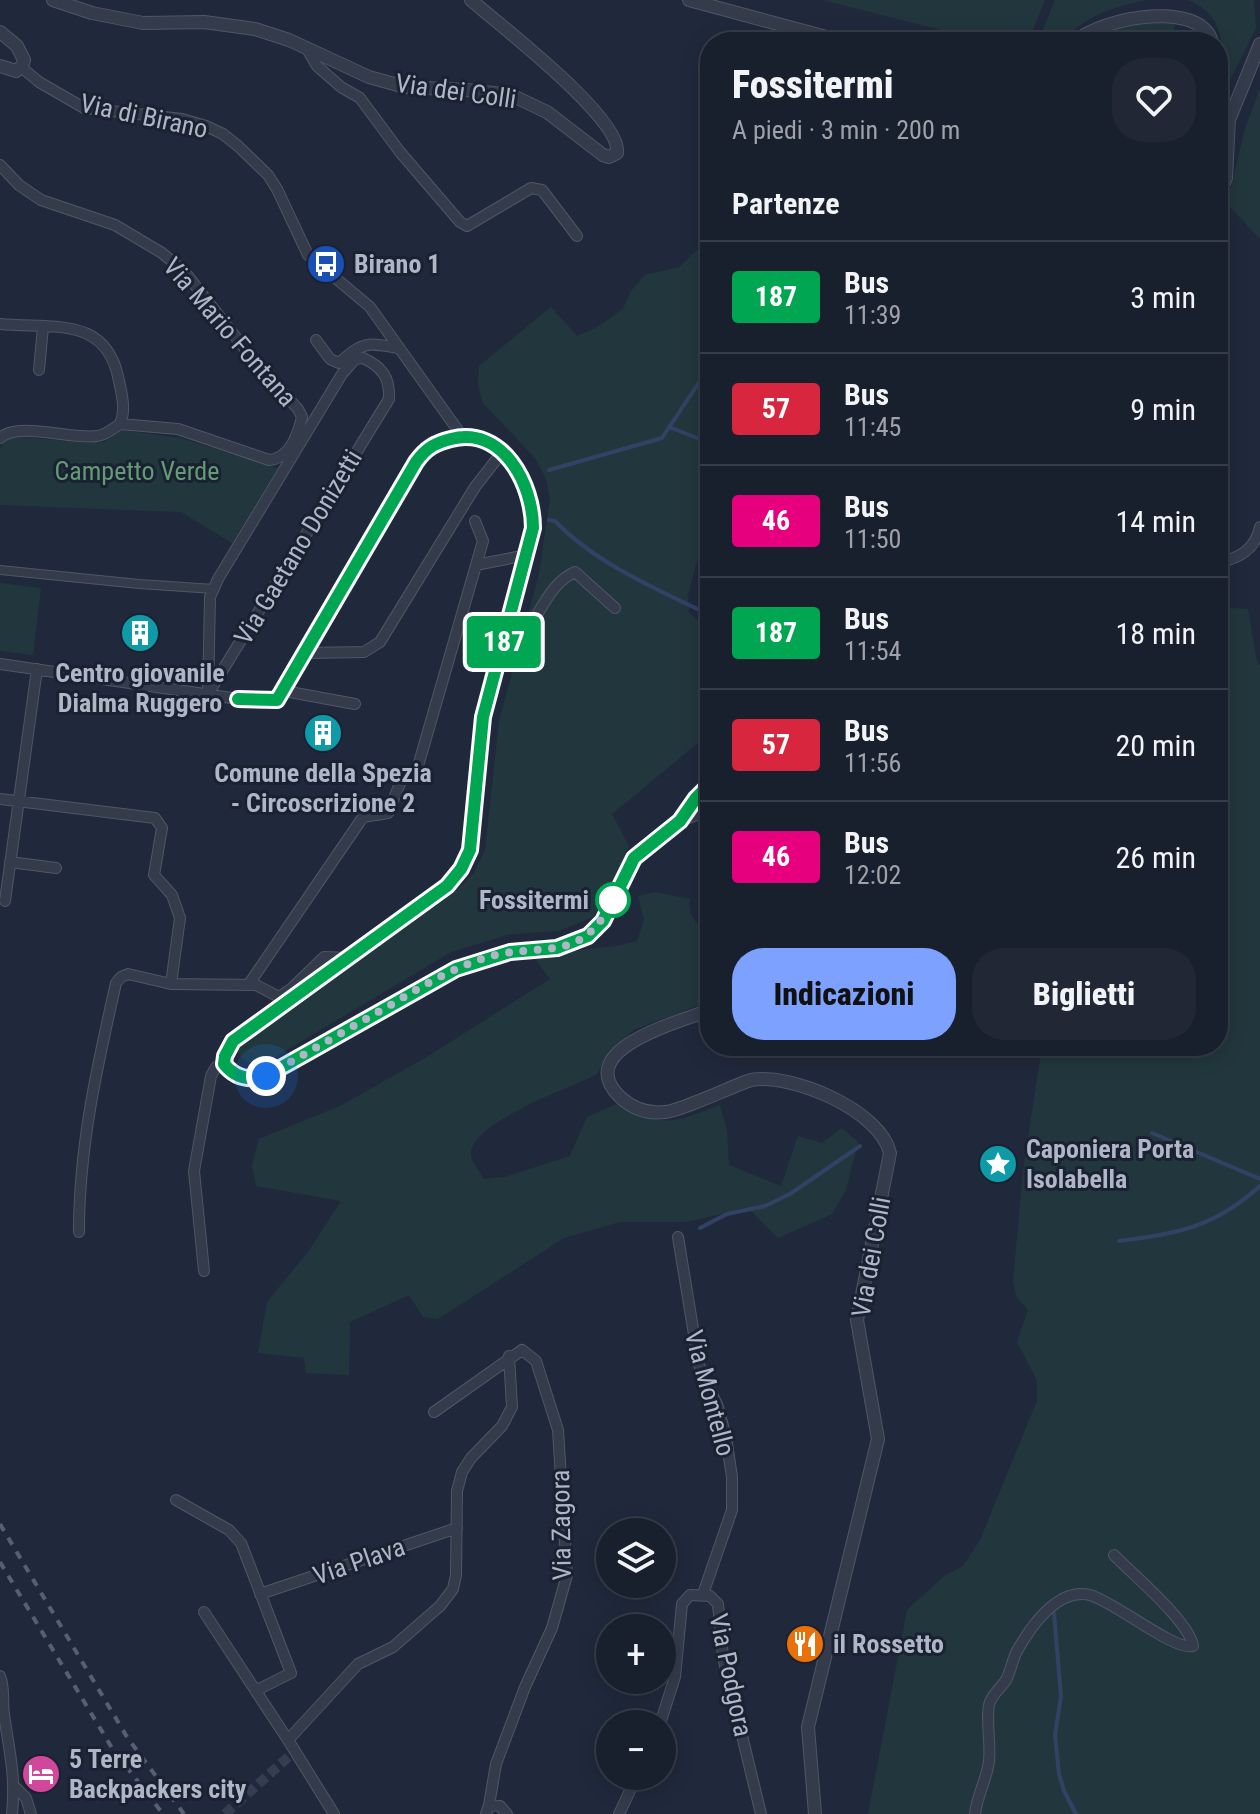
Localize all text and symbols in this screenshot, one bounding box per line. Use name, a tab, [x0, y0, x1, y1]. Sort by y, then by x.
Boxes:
button: heart	[1112, 58, 1196, 142]
text: Fossitermi	[732, 63, 894, 107]
street label: Via dei Colli	[394, 68, 518, 114]
street label: Via di Birano	[78, 88, 210, 144]
text: A piedi · 3 min · 200 m	[732, 115, 960, 145]
text: Partenze	[732, 186, 840, 221]
bus stop icon: Birano 1	[305, 243, 347, 285]
place label: Birano 1	[354, 249, 440, 279]
street label: Via Mario Fontana	[157, 252, 303, 412]
text: Bus	[844, 265, 889, 300]
text: 187	[755, 280, 797, 313]
text: 3 min	[1130, 280, 1196, 315]
text: 11:39	[844, 300, 901, 330]
text: Bus	[844, 377, 889, 412]
text: 57	[762, 392, 790, 425]
text: 9 min	[1130, 392, 1196, 427]
text: 11:45	[844, 412, 901, 442]
street label: Via Gaetano Donizetti	[228, 444, 368, 650]
park label: Campetto Verde	[55, 456, 219, 486]
text: Bus	[844, 489, 889, 524]
text: 46	[762, 504, 790, 537]
text: 14 min	[1115, 504, 1196, 539]
text: 11:50	[844, 524, 901, 554]
text: Bus	[844, 601, 889, 636]
building icon: Centro giovanile Dialma Ruggero	[119, 612, 161, 654]
line badge: 187	[458, 616, 550, 668]
text: 187	[755, 616, 797, 649]
text: 18 min	[1115, 616, 1196, 651]
text: 187	[483, 625, 525, 658]
text: 11:54	[844, 636, 901, 666]
place label: Centro giovanile Dialma Ruggero	[55, 658, 225, 718]
building icon: Comune della Spezia - Circoscrizione 2	[302, 712, 344, 754]
text: Bus	[844, 713, 889, 748]
text: 57	[762, 728, 790, 761]
text: 20 min	[1115, 728, 1196, 763]
text: 11:56	[844, 748, 901, 778]
place label: Comune della Spezia - Circoscrizione 2	[214, 758, 432, 818]
text: Bus	[844, 825, 889, 860]
text: 46	[762, 840, 790, 873]
text: 26 min	[1115, 840, 1196, 875]
text: 12:02	[844, 860, 901, 890]
marker: Fossitermi	[596, 883, 630, 917]
place label: Fossitermi	[479, 885, 589, 915]
button: Indicazioni	[732, 948, 956, 1040]
button: Biglietti	[972, 948, 1196, 1040]
your location	[246, 1056, 286, 1096]
place label: Caponiera Porta Isolabella	[1026, 1134, 1194, 1194]
place icon: Caponiera Porta Isolabella	[977, 1143, 1019, 1185]
street label: Via dei Colli	[846, 1194, 896, 1320]
street label: Via Montello	[679, 1327, 741, 1459]
street label: Via Zagora	[545, 1469, 577, 1581]
map controls	[596, 1518, 676, 1790]
button: layers	[596, 1518, 676, 1598]
street label: Via Plava	[309, 1531, 409, 1591]
street label: Via Podgora	[703, 1611, 759, 1739]
button: +	[596, 1614, 676, 1694]
restaurant icon: il Rossetto	[784, 1623, 826, 1665]
place label: il Rossetto	[833, 1629, 944, 1659]
button: −	[596, 1710, 676, 1790]
place label: 5 Terre Backpackers city	[69, 1744, 247, 1804]
hotel icon: 5 Terre Backpackers city	[20, 1753, 62, 1795]

